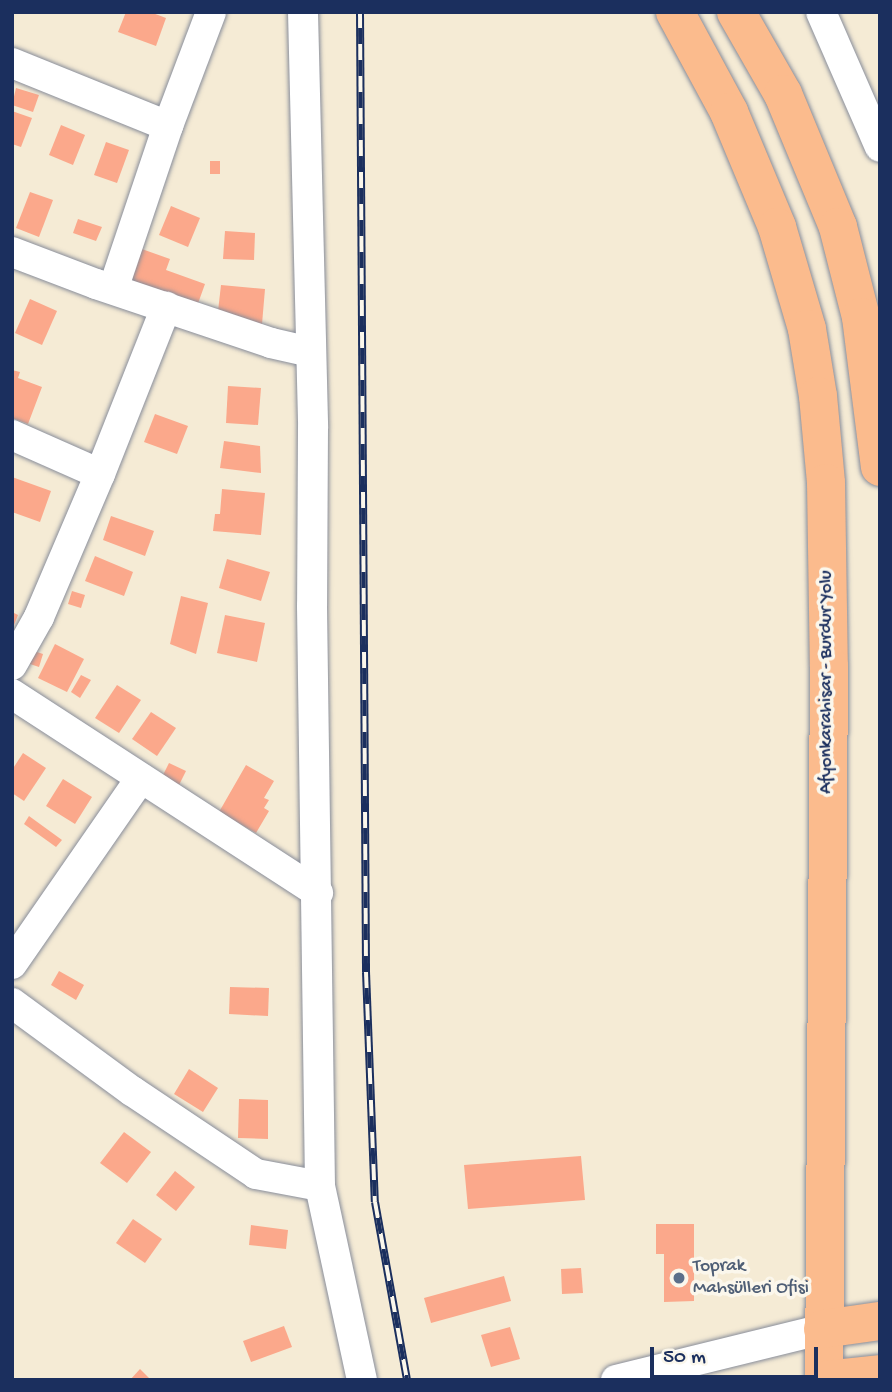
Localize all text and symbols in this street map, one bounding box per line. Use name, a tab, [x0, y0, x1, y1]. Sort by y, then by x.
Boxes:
street label: Afyonkarahisar - Burdur Yolu	[816, 570, 838, 794]
place label: Toprak Mahsülleri Ofisi	[693, 1256, 809, 1300]
marker: Toprak Mahsülleri Ofisi	[671, 1270, 687, 1286]
scale bar	[654, 1332, 822, 1376]
text: 50 m	[663, 1346, 706, 1371]

